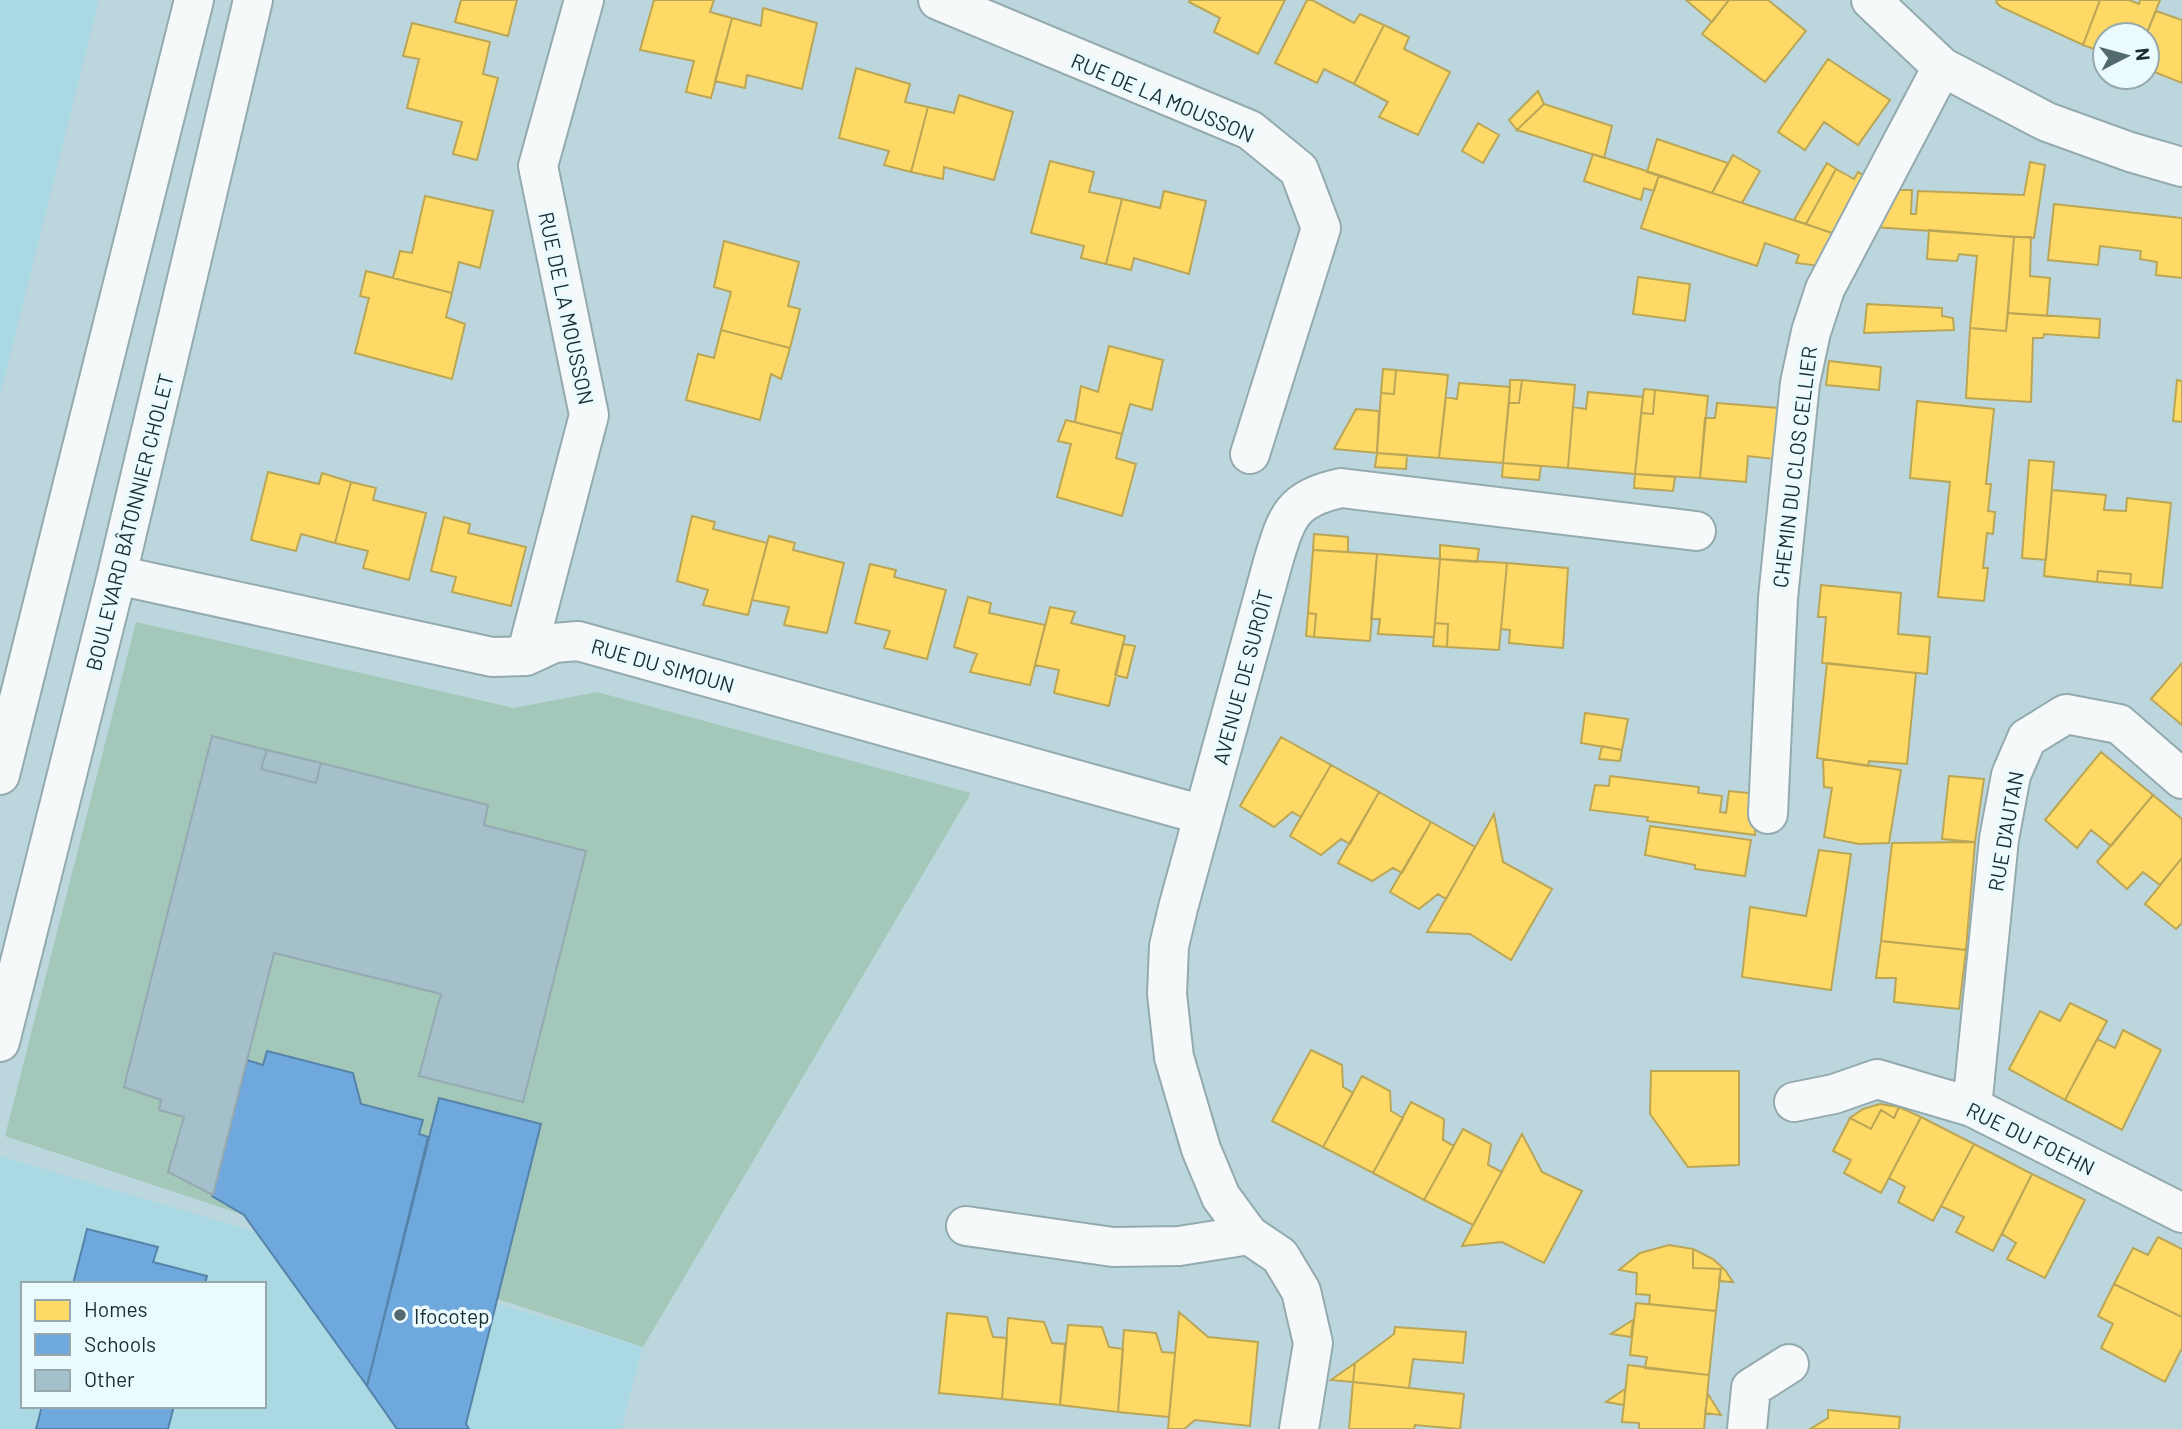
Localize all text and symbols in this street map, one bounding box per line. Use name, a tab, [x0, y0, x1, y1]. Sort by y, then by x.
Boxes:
north arrow	[2091, 21, 2161, 91]
street label: RUE DE LA MOUSSON	[1068, 47, 1258, 147]
text: N	[2131, 47, 2156, 62]
street label: RUE DE LA MOUSSON	[534, 209, 600, 407]
street label: CHEMIN DU CLOS CELLIER	[1767, 345, 1821, 589]
street label: BOULEVARD BÂTONNIER CHOLET	[80, 371, 178, 673]
street label: AVENUE DE SUROÎT	[1207, 587, 1277, 767]
street label: RUE DU SIMOUN	[589, 633, 737, 697]
street label: RUE D'AUTAN	[1982, 769, 2028, 893]
street label: RUE DU FOEHN	[1963, 1096, 2099, 1180]
legend	[21, 1282, 266, 1408]
text: Homes	[84, 1296, 148, 1321]
place label: Ifocotep	[414, 1303, 490, 1328]
marker: Ifocotep	[392, 1307, 408, 1323]
text: Schools	[84, 1331, 156, 1356]
text: Other	[84, 1366, 135, 1391]

